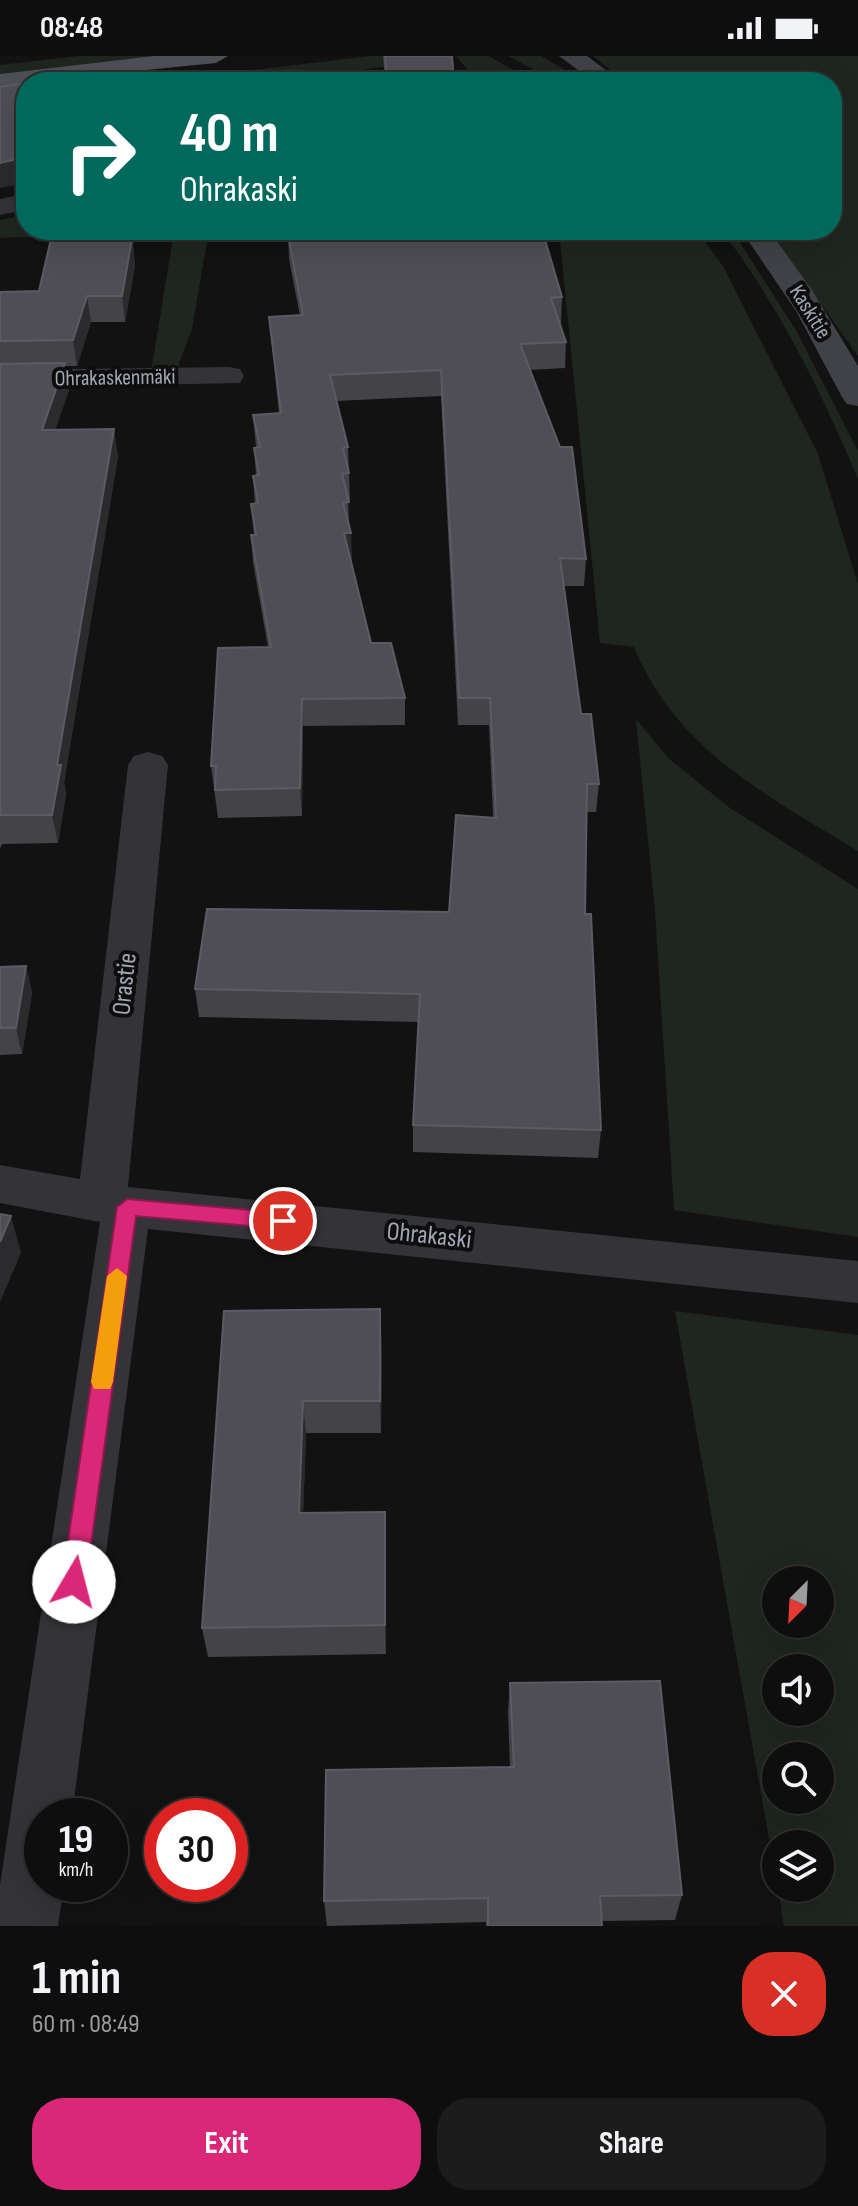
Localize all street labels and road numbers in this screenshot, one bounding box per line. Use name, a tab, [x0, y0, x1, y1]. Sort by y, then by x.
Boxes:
street label: Kaskitie	[783, 280, 837, 344]
street label: Ohrakaskenmäki	[54, 363, 176, 393]
street label: Orastie	[106, 951, 144, 1017]
street label: Ohrakaski	[385, 1216, 473, 1256]

